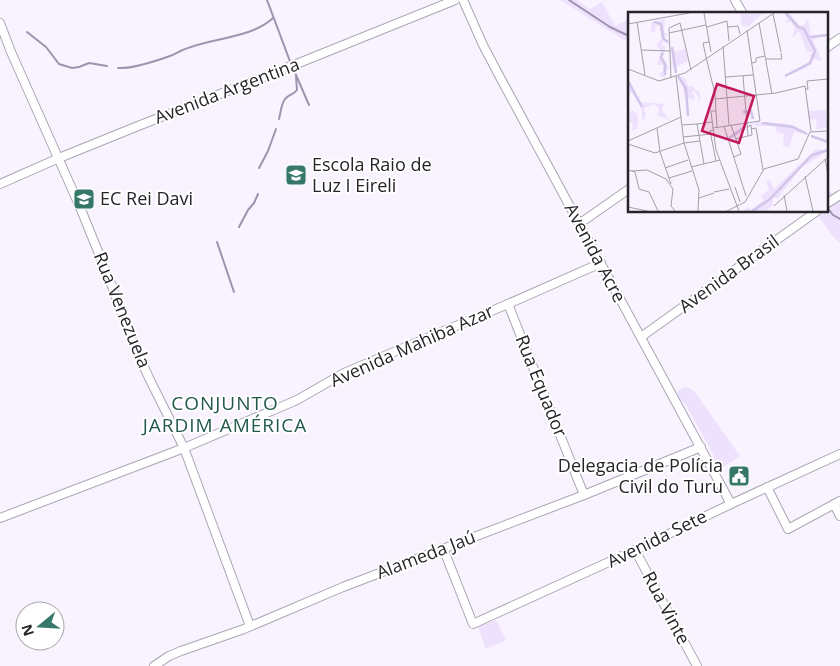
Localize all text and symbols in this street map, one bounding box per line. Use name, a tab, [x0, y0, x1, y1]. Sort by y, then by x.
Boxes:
inset map	[628, 12, 828, 212]
street label: Avenida Argentina	[151, 51, 303, 129]
place label: Escola Raio de Luz I Eireli	[312, 152, 432, 197]
school or university icon: Escola Raio de Luz I Eireli	[284, 163, 308, 187]
place label: EC Rei Davi	[100, 186, 193, 210]
school or university icon: EC Rei Davi	[72, 187, 96, 211]
street label: Avenida Acre	[560, 199, 632, 306]
street label: Avenida Brasil	[673, 229, 783, 318]
street label: Rua Venezuela	[89, 248, 157, 371]
street label: Avenida Mahiba Azar	[326, 298, 498, 392]
street label: Rua Equador	[511, 331, 574, 441]
district label: CONJUNTO JARDIM AMÉRICA	[141, 390, 307, 438]
place label: Delegacia de Polícia Civil do Turu	[558, 453, 723, 498]
public building icon: Delegacia de Polícia Civil do Turu	[727, 464, 751, 488]
street label: Avenida Sete	[603, 504, 710, 573]
street label: Alameda Jaú	[373, 524, 479, 584]
street label: Rua Vinte	[638, 567, 696, 648]
north arrow	[15, 601, 65, 651]
text: N	[16, 622, 38, 639]

